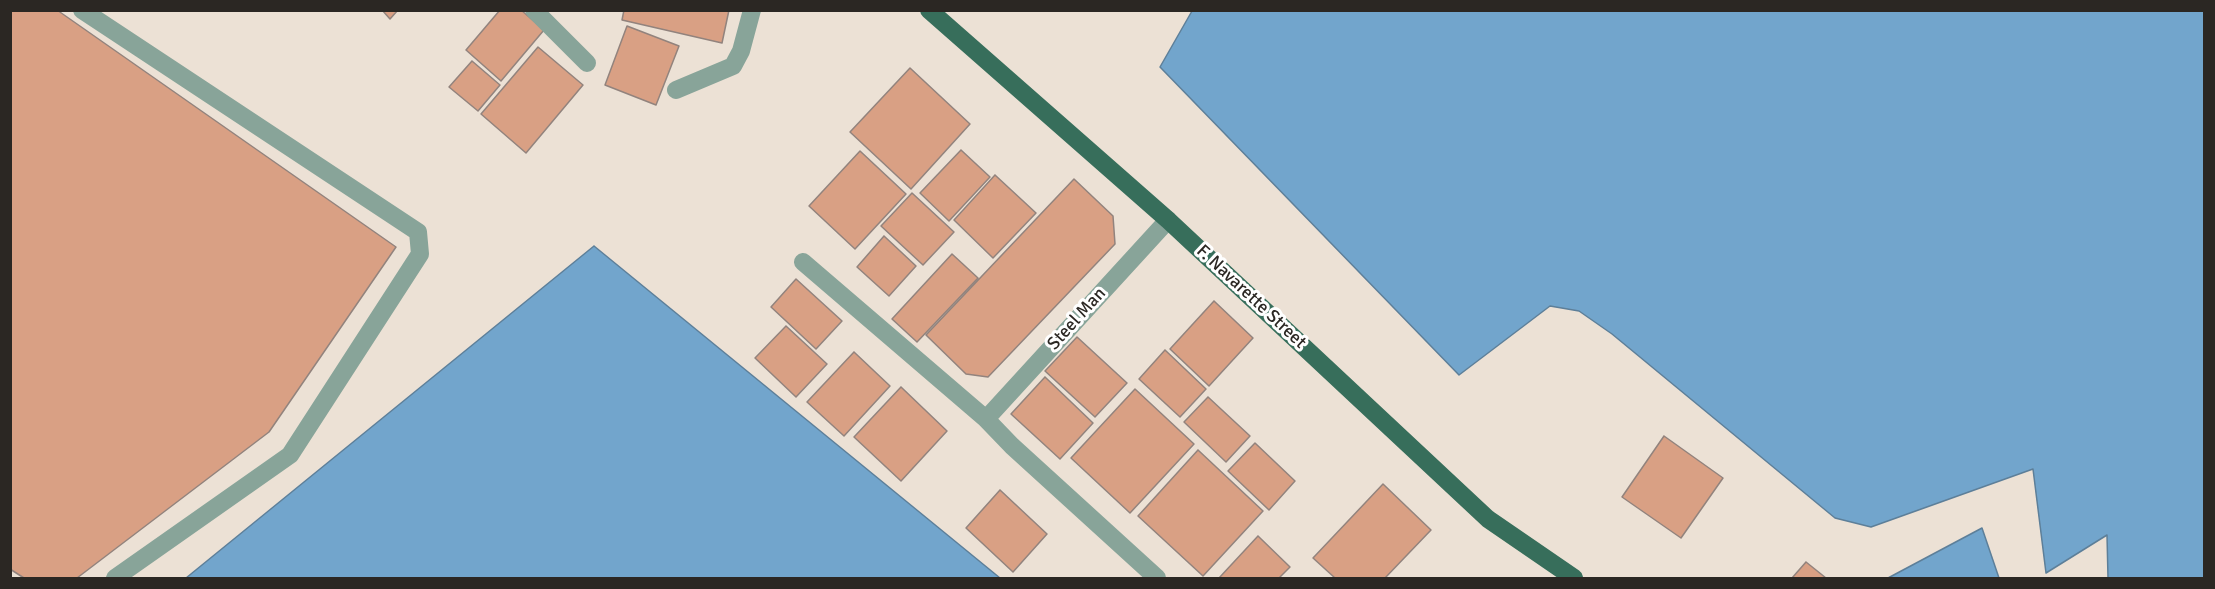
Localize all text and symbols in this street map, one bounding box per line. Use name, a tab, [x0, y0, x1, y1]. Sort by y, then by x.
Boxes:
street label: F. Navarette Street	[1192, 241, 1310, 353]
street label: Steel Man	[1043, 283, 1111, 355]

